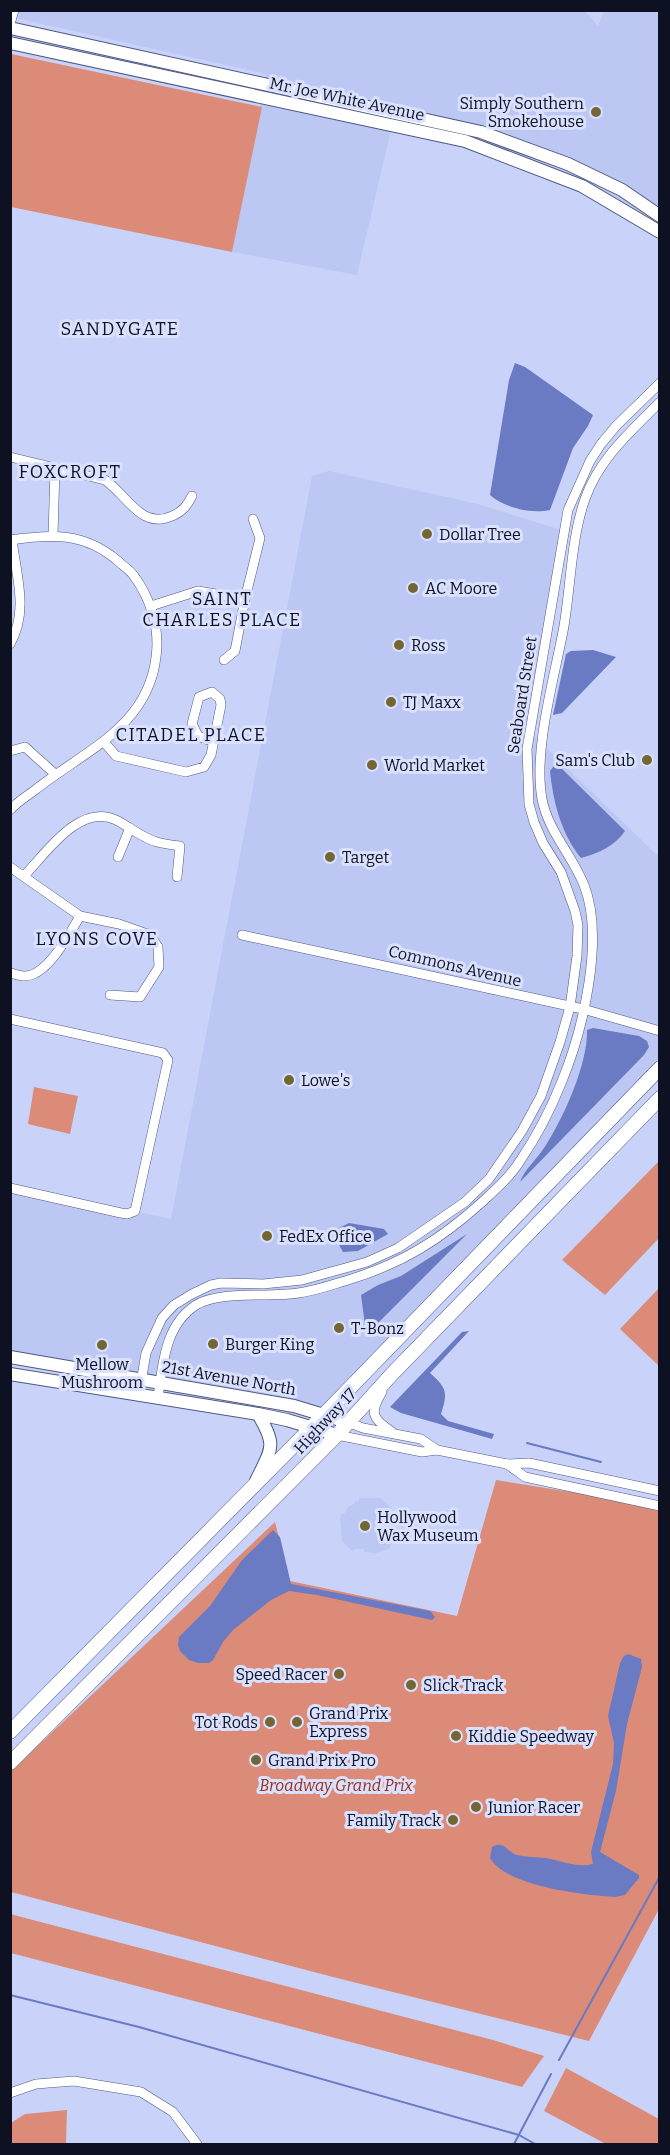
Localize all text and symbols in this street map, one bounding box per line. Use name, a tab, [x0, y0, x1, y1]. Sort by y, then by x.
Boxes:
street label: Mr. Joe White Avenue	[268, 73, 426, 125]
place label: Simply Southern Smokehouse	[459, 94, 584, 131]
marker: Simply Southern Smokehouse	[589, 105, 603, 119]
district label: SANDYGATE	[60, 318, 180, 340]
district label: FOXCROFT	[19, 461, 121, 483]
place label: Dollar Tree	[439, 525, 521, 544]
marker: Dollar Tree	[420, 527, 434, 541]
place label: AC Moore	[425, 579, 497, 598]
marker: AC Moore	[406, 581, 420, 595]
district label: SAINT CHARLES PLACE	[142, 588, 302, 631]
street label: Seaboard Street	[503, 635, 541, 755]
place label: Ross	[411, 636, 446, 655]
marker: Ross	[392, 638, 406, 652]
place label: TJ Maxx	[403, 693, 461, 712]
marker: TJ Maxx	[384, 695, 398, 709]
district label: CITADEL PLACE	[115, 724, 267, 746]
place label: Sam's Club	[555, 751, 635, 770]
marker: Sam's Club	[640, 753, 654, 767]
place label: World Market	[384, 756, 485, 775]
marker: World Market	[365, 758, 379, 772]
place label: Target	[342, 848, 389, 867]
marker: Target	[323, 850, 337, 864]
district label: LYONS COVE	[36, 928, 158, 950]
street label: Commons Avenue	[387, 941, 523, 991]
place label: Lowe's	[301, 1071, 350, 1090]
marker: Lowe's	[282, 1073, 296, 1087]
place label: FedEx Office	[279, 1227, 372, 1246]
marker: FedEx Office	[260, 1229, 274, 1243]
place label: T-Bonz	[351, 1319, 404, 1338]
marker: T-Bonz	[332, 1321, 346, 1335]
place label: Burger King	[225, 1335, 314, 1354]
marker: Burger King	[206, 1337, 220, 1351]
marker: Mellow Mushroom	[95, 1338, 109, 1352]
place label: Mellow Mushroom	[61, 1355, 143, 1392]
street label: 21st Avenue North	[161, 1357, 297, 1399]
street label: Highway 17	[290, 1384, 360, 1458]
place label: Hollywood Wax Museum	[377, 1508, 479, 1545]
marker: Hollywood Wax Museum	[358, 1519, 372, 1533]
place label: Speed Racer	[235, 1665, 327, 1684]
marker: Speed Racer	[332, 1667, 346, 1681]
place label: Slick Track	[423, 1676, 503, 1695]
marker: Slick Track	[404, 1678, 418, 1692]
place label: Grand Prix Express	[309, 1704, 389, 1741]
place label: Tot Rods	[195, 1713, 258, 1732]
marker: Tot Rods	[263, 1715, 277, 1729]
marker: Grand Prix Express	[290, 1715, 304, 1729]
place label: Kiddie Speedway	[468, 1727, 595, 1746]
marker: Kiddie Speedway	[449, 1729, 463, 1743]
place label: Grand Prix Pro	[268, 1751, 376, 1770]
marker: Grand Prix Pro	[249, 1753, 263, 1767]
park label: Broadway Grand Prix	[259, 1776, 413, 1795]
place label: Junior Racer	[487, 1798, 580, 1817]
marker: Junior Racer	[469, 1800, 483, 1814]
place label: Family Track	[346, 1811, 441, 1830]
marker: Family Track	[446, 1813, 460, 1827]

